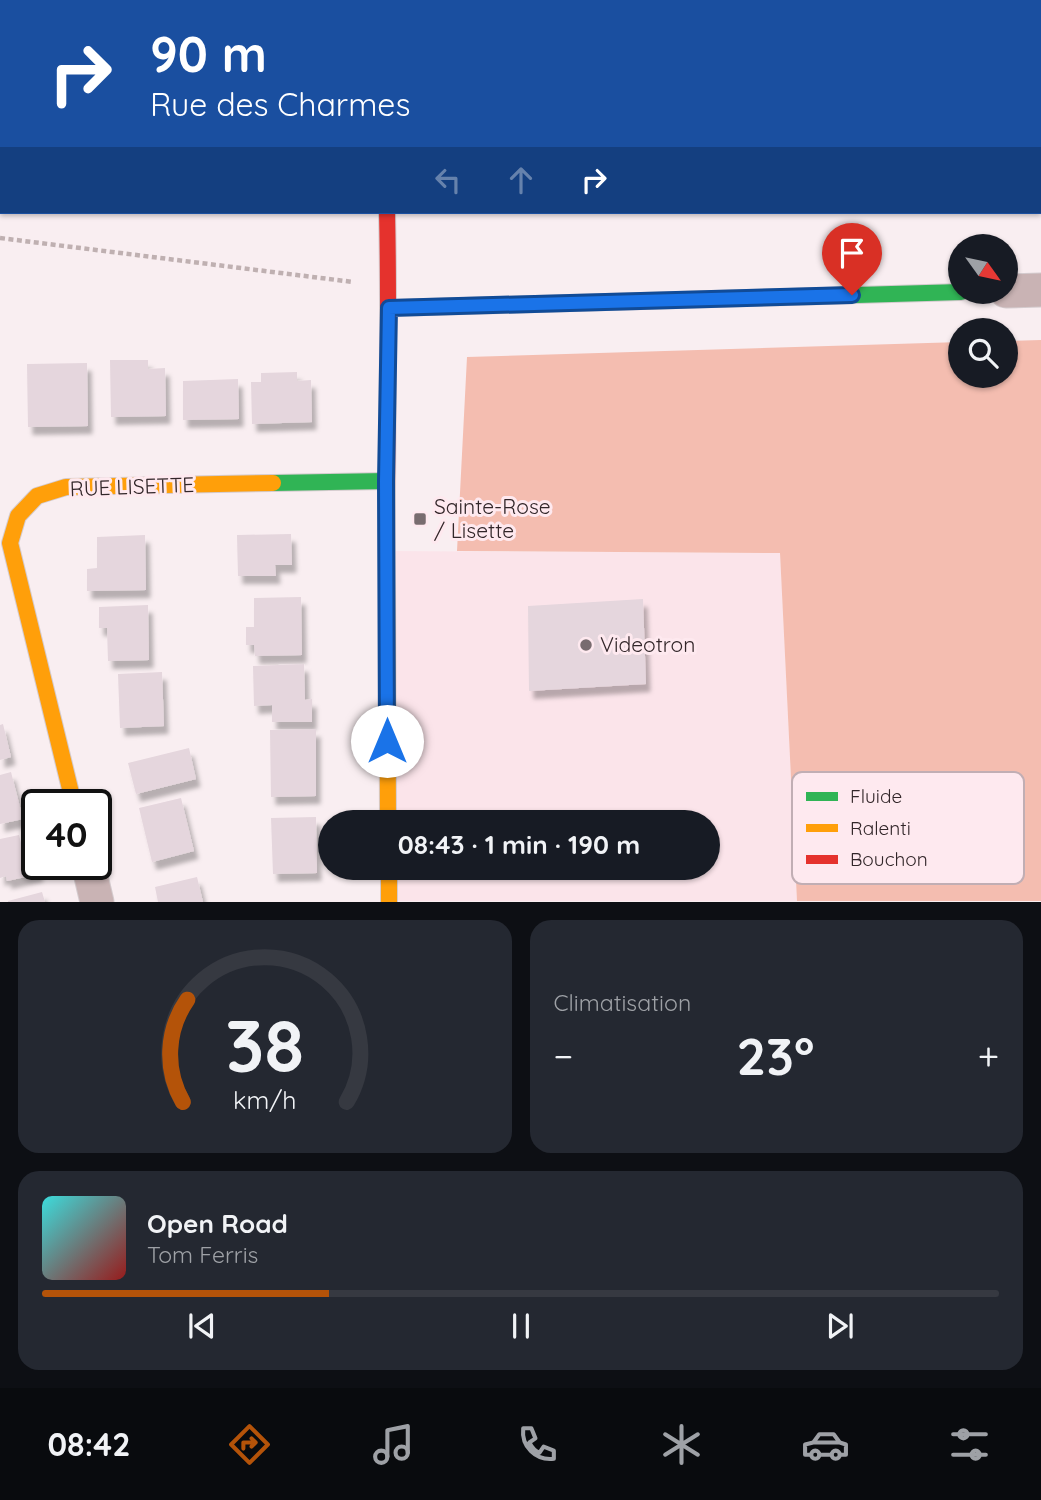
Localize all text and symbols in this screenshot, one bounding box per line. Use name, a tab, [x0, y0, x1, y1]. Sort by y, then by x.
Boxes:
text: 90 m	[150, 23, 267, 84]
icon: right	[35, 28, 126, 119]
text: Rue des Charmes	[150, 84, 410, 124]
icon: left	[429, 161, 467, 199]
icon: ahead	[502, 161, 540, 199]
icon: right	[575, 161, 613, 199]
pin	[822, 223, 882, 295]
icon: arrive	[833, 234, 871, 272]
north arrow	[948, 234, 1018, 304]
map controls	[948, 234, 1018, 388]
button: search	[948, 318, 1018, 388]
street label: RUE LISETTE	[69, 471, 195, 501]
place label: Sainte-Rose / Lisette	[434, 493, 551, 543]
marker: Sainte-Rose / Lisette	[412, 511, 428, 527]
place label: Videotron	[600, 631, 695, 657]
marker: Videotron	[578, 637, 594, 653]
position arrow	[350, 704, 424, 778]
legend	[792, 772, 1024, 884]
text: Fluide	[850, 784, 902, 808]
speed limit sign: 40	[21, 789, 112, 880]
text: Ralenti	[850, 816, 911, 840]
text: 08:43 · 1 min · 190 m	[398, 828, 640, 861]
text: Bouchon	[850, 847, 928, 871]
text: Climatisation	[554, 988, 691, 1017]
text: 38	[225, 1000, 304, 1091]
text: 23°	[736, 1023, 814, 1088]
text: −	[554, 1032, 573, 1080]
text: +	[978, 1032, 999, 1080]
text: km/h	[233, 1084, 296, 1115]
text: Open Road	[147, 1207, 288, 1240]
text: Tom Ferris	[147, 1240, 258, 1269]
icon: previous	[183, 1307, 221, 1345]
icon: pause	[502, 1307, 540, 1345]
icon: next	[821, 1307, 859, 1345]
icon: directions	[225, 1420, 274, 1469]
icon: music	[369, 1420, 418, 1469]
icon: phone	[513, 1420, 562, 1469]
icon: climate	[657, 1420, 706, 1469]
icon: car	[801, 1420, 850, 1469]
icon: filters	[945, 1420, 994, 1469]
text: 08:42	[47, 1424, 130, 1464]

